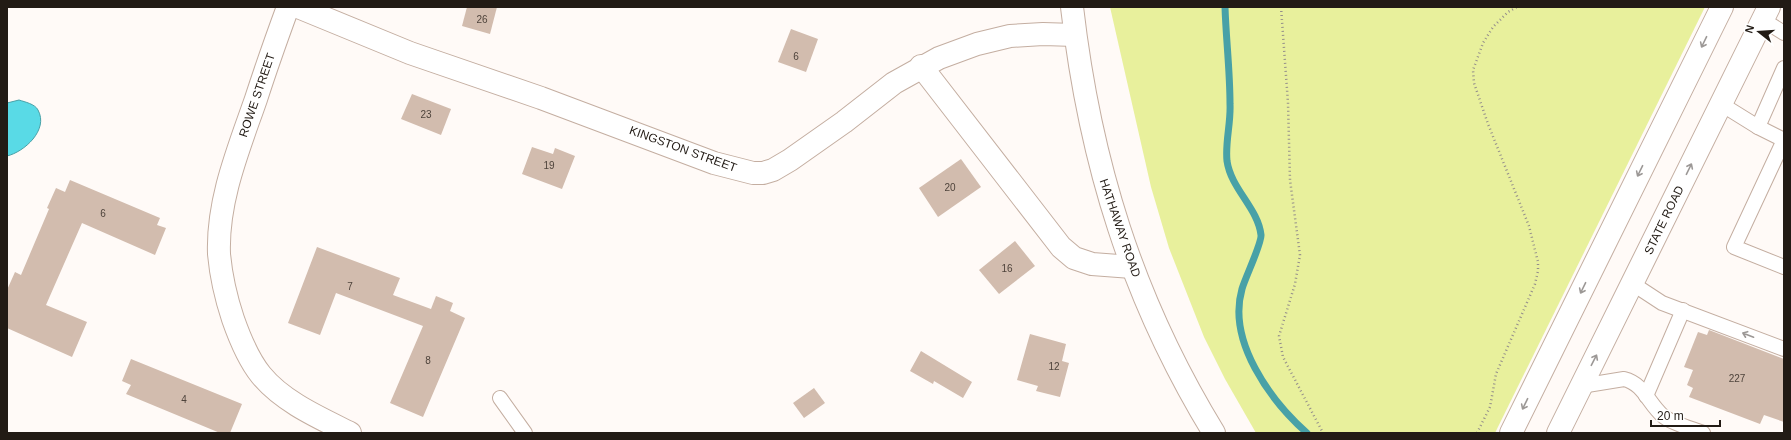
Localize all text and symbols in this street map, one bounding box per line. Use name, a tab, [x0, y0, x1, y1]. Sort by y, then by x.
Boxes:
north arrow	[1739, 12, 1779, 52]
house number: 26	[476, 14, 488, 25]
text: N	[1743, 23, 1756, 35]
one-way arrow	[1700, 36, 1707, 48]
street label: ROWE STREET	[236, 50, 278, 139]
house number: 6	[793, 51, 799, 62]
house number: 23	[420, 109, 432, 120]
street label: KINGSTON STREET	[627, 123, 739, 175]
house number: 19	[543, 160, 555, 171]
one-way arrow	[1686, 163, 1693, 175]
one-way arrow	[1636, 165, 1644, 177]
street label: HATHAWAY ROAD	[1097, 177, 1144, 279]
house number: 20	[944, 182, 956, 193]
street label: STATE ROAD	[1641, 183, 1687, 257]
house number: 6	[100, 208, 106, 219]
house number: 16	[1001, 263, 1013, 274]
house number: 7	[347, 281, 353, 292]
one-way arrow	[1579, 281, 1586, 293]
one-way arrow	[1742, 330, 1754, 338]
house number: 8	[425, 355, 431, 366]
one-way arrow	[1591, 355, 1598, 367]
house number: 12	[1048, 361, 1060, 372]
house number: 227	[1729, 373, 1746, 384]
house number: 4	[181, 394, 187, 405]
one-way arrow	[1521, 398, 1529, 410]
scale bar	[1651, 402, 1720, 428]
text: 20 m	[1657, 409, 1684, 423]

